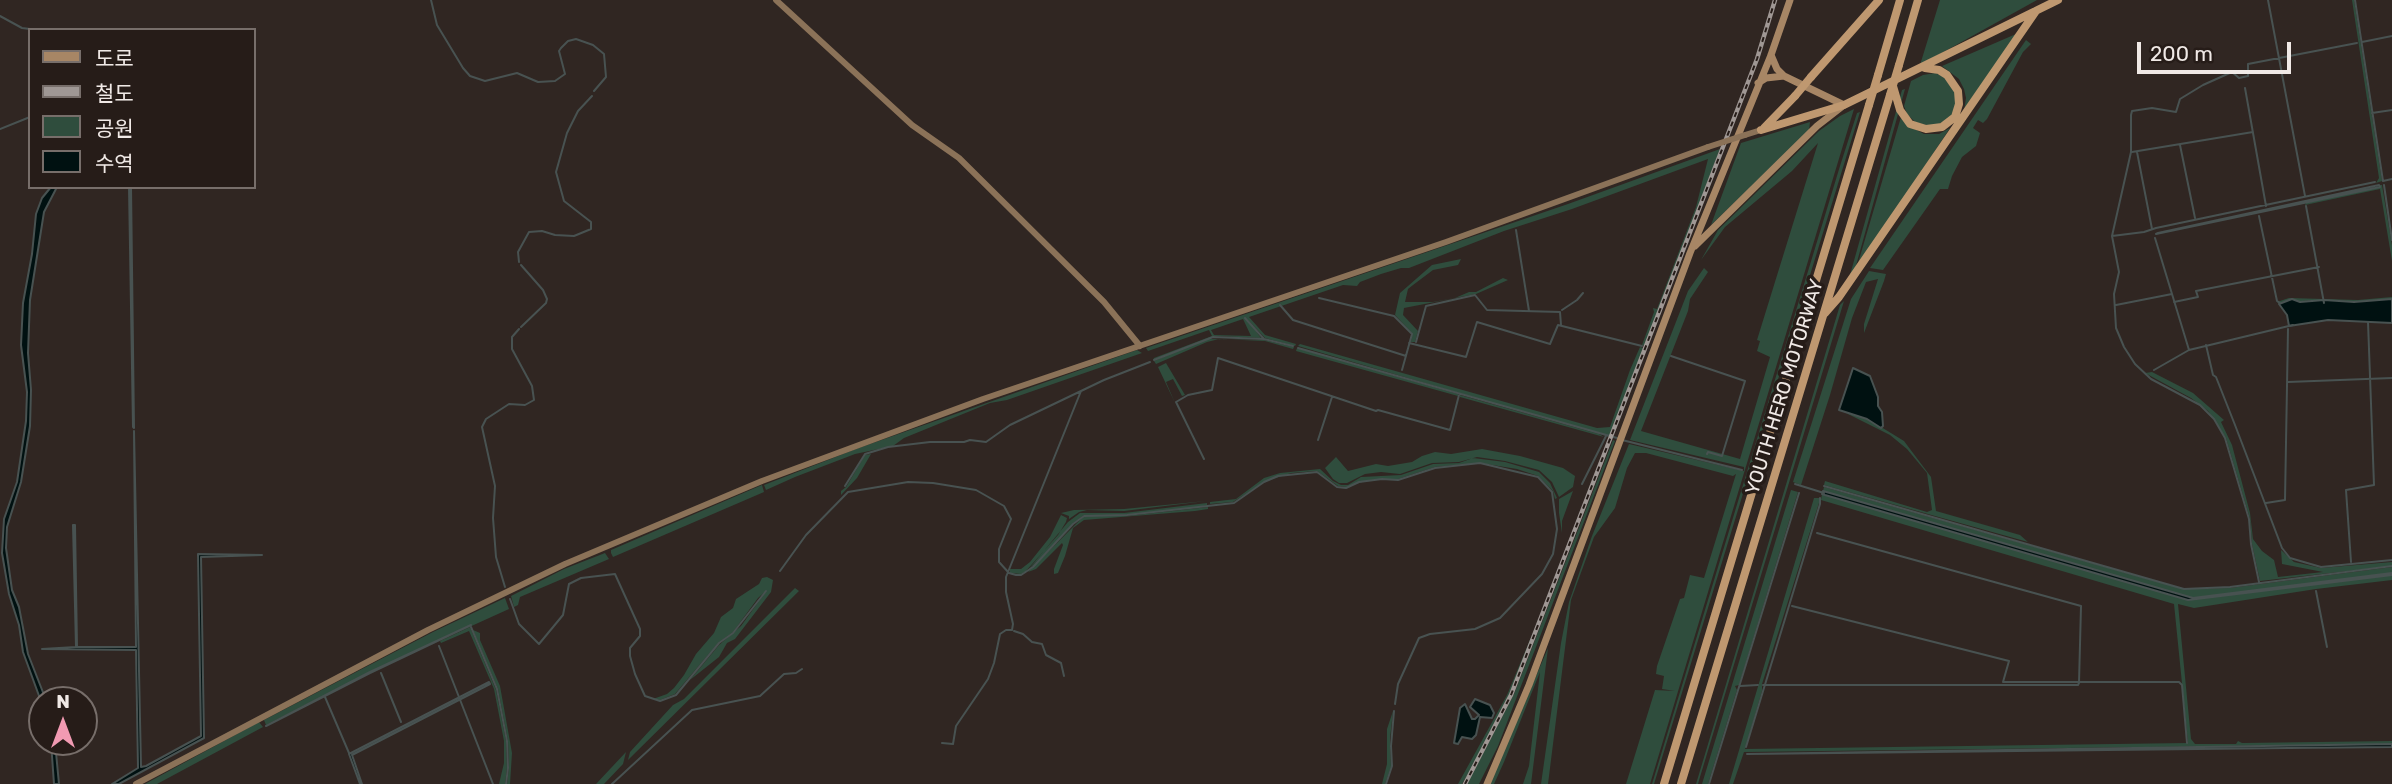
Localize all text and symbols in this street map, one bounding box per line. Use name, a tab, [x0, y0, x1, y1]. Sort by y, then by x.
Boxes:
legend	[28, 28, 256, 189]
scale bar	[2140, 28, 2294, 72]
text: 200 m	[2150, 41, 2213, 66]
text: 도로	[95, 46, 134, 71]
text: 철도	[95, 81, 134, 106]
text: 공원	[95, 116, 134, 141]
text: 수역	[95, 151, 134, 176]
street label: YOUTH HERO MOTORWAY	[1741, 277, 1829, 497]
north arrow	[28, 686, 98, 756]
text: N	[56, 690, 70, 713]

